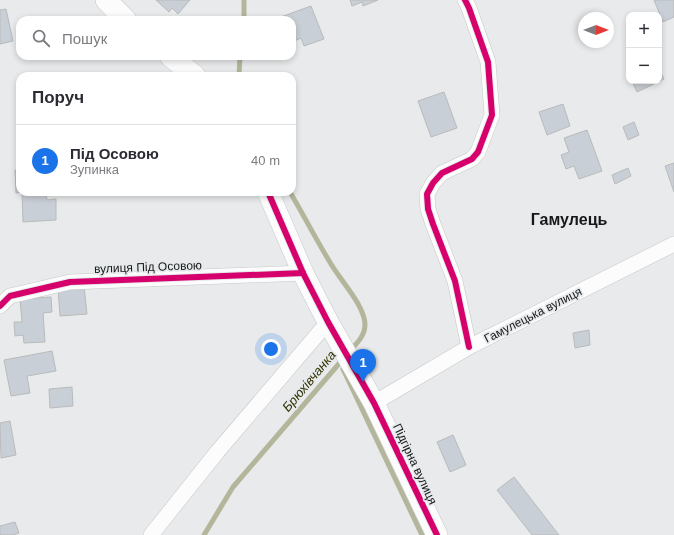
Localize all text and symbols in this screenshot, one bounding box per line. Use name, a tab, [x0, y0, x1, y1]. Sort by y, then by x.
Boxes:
north arrow	[578, 12, 614, 48]
map controls	[626, 12, 662, 84]
button: +	[626, 12, 662, 48]
search box	[16, 16, 296, 60]
icon: search	[30, 27, 52, 49]
text: Пошук	[62, 30, 107, 47]
button: −	[626, 48, 662, 84]
text: Поруч	[32, 88, 84, 107]
text: Під Осовою	[70, 145, 159, 162]
text: 1	[41, 153, 49, 168]
text: 40 m	[251, 153, 280, 168]
text: Зупинка	[70, 162, 119, 177]
district label: Гамулець	[531, 211, 607, 228]
street label: вулиця Під Осовою	[94, 258, 202, 276]
street label: Гамулецька вулиця	[482, 284, 584, 346]
your location	[261, 339, 281, 359]
water label: Брюхівчанка	[279, 347, 339, 415]
pin: 1	[350, 349, 376, 382]
street label: Підгірна вулиця	[390, 421, 440, 507]

